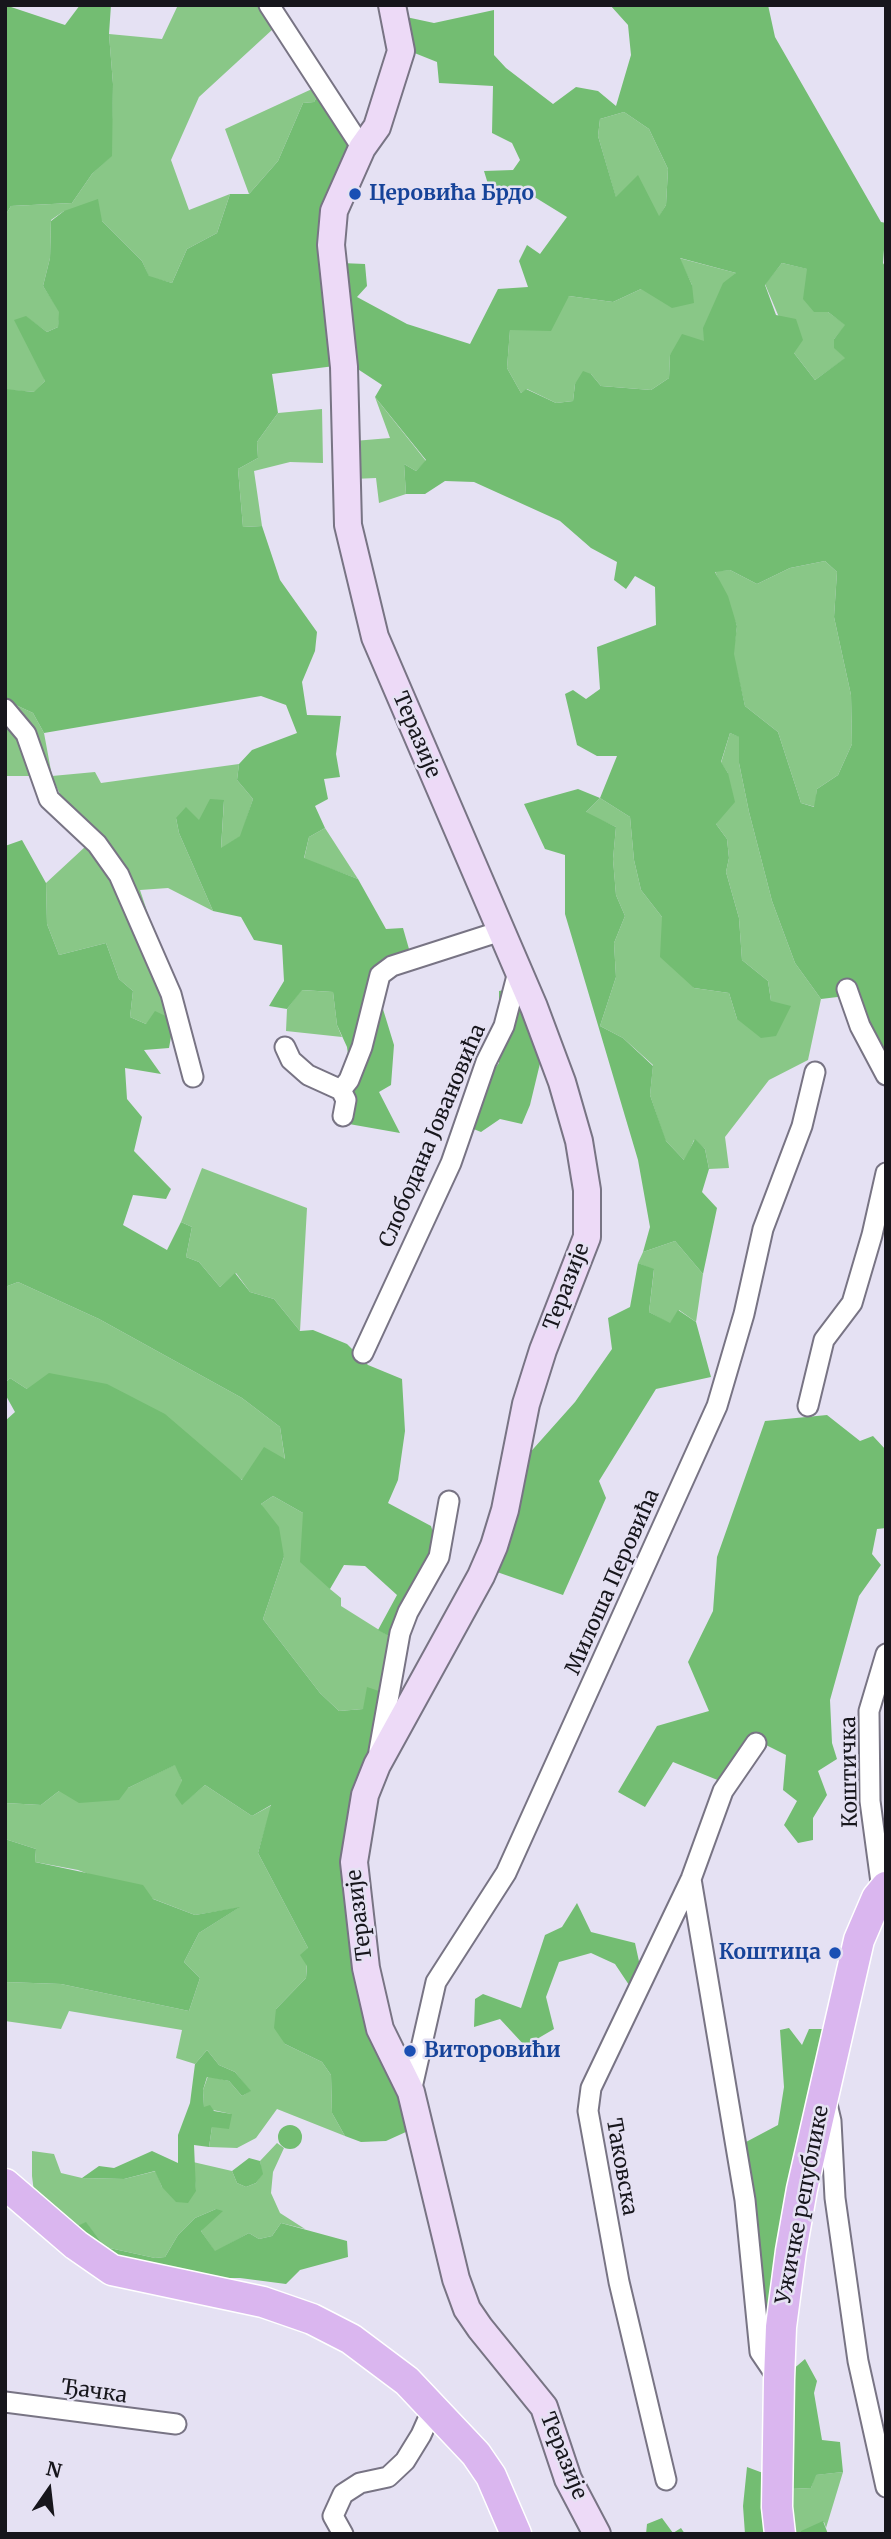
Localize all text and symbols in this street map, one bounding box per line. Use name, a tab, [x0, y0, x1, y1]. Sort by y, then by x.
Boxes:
place label: Церовића Брдо	[369, 181, 534, 207]
marker: Церовића Брдо	[347, 186, 363, 202]
street label: Теразије	[387, 688, 445, 782]
street label: Слободана Јовановића	[374, 1021, 492, 1251]
street label: Теразије	[539, 1240, 595, 1334]
street label: Милоша Перовића	[561, 1485, 665, 1679]
street label: Коштичка	[836, 1716, 864, 1828]
street label: Теразије	[342, 1868, 378, 1962]
place label: Коштица	[719, 1940, 821, 1966]
marker: Коштица	[827, 1945, 843, 1961]
place label: Виторовићи	[424, 2038, 561, 2064]
marker: Виторовићи	[402, 2043, 418, 2059]
street label: Ужичке републике	[771, 2103, 835, 2307]
street label: Таковска	[600, 2116, 642, 2218]
street label: Ђачка	[59, 2375, 129, 2409]
street label: Теразије	[534, 2409, 592, 2503]
north arrow	[14, 2455, 84, 2525]
text: N	[44, 2456, 64, 2483]

